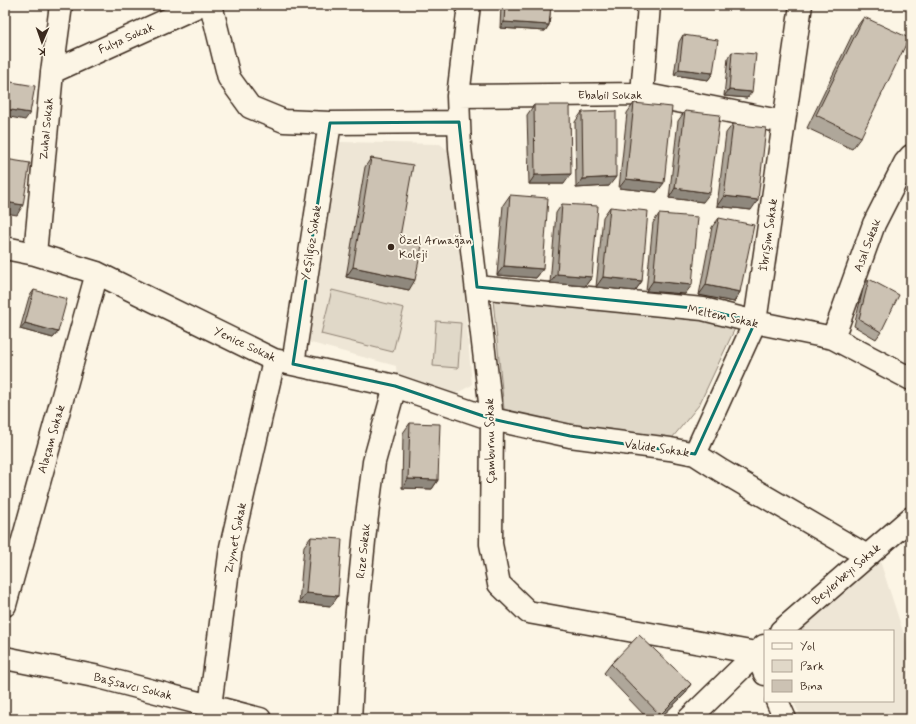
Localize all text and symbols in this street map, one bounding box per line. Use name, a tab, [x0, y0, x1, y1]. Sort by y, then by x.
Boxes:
street label: Fulya Sokak	[96, 19, 157, 58]
north arrow	[22, 22, 62, 62]
text: K	[37, 44, 46, 58]
street label: Ebabil Sokak	[578, 88, 642, 104]
street label: Zuhal Sokak	[36, 97, 58, 161]
street label: İbrişim Sokak	[756, 198, 782, 273]
street label: Yeşilgöz Sokak	[298, 204, 327, 282]
street label: Asal Sokak	[850, 216, 885, 274]
place label: Özel Armağan Koleji	[399, 233, 472, 263]
marker: Özel Armağan Koleji	[386, 242, 396, 252]
street label: Meltem Sokak	[686, 302, 760, 332]
street label: Yenice Sokak	[211, 323, 278, 366]
street label: Çamburnu Sokak	[482, 398, 500, 484]
street label: Alaçam Sokak	[35, 403, 69, 475]
street label: Valide Sokak	[623, 437, 690, 461]
street label: Ziynet Sokak	[221, 501, 251, 575]
street label: Rize Sokak	[353, 523, 375, 579]
street label: Beylerbeyi Sokak	[809, 540, 884, 609]
legend	[764, 630, 894, 702]
text: Yol	[800, 639, 815, 655]
text: Park	[800, 659, 824, 675]
street label: Başsavcı Sokak	[92, 669, 174, 704]
text: Bina	[800, 679, 823, 695]

